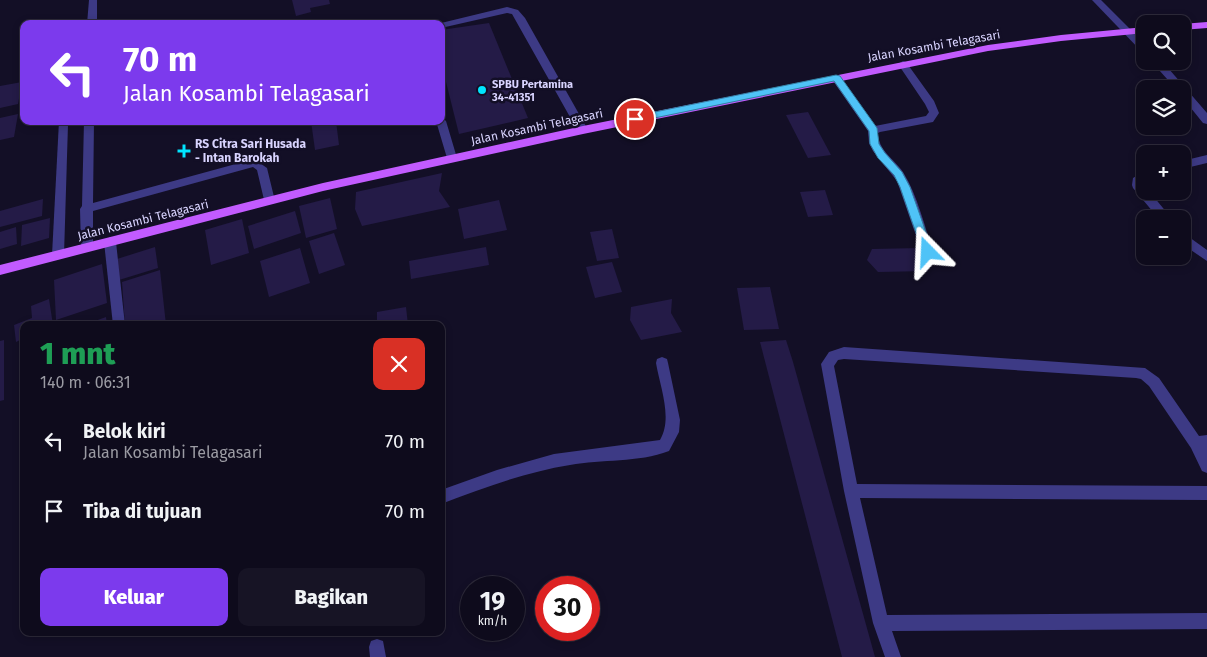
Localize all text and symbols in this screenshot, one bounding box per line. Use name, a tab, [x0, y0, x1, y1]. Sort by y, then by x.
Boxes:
map controls	[1136, 15, 1191, 265]
button: search	[1136, 15, 1191, 70]
street label: Jalan Kosambi Telagasari	[867, 27, 1001, 65]
text: 70 m	[123, 38, 197, 80]
icon: left	[40, 40, 105, 105]
place label: SPBU Pertamina 34-41351	[491, 78, 573, 104]
text: Jalan Kosambi Telagasari	[123, 80, 370, 107]
button: layers	[1136, 80, 1191, 135]
marker: SPBU Pertamina 34-41351	[476, 84, 488, 96]
pin	[614, 98, 656, 140]
icon: arrive	[621, 105, 649, 133]
street label: Jalan Kosambi Telagasari	[470, 106, 604, 148]
place label: RS Citra Sari Husada - Intan Barokah	[195, 137, 307, 165]
marker: RS Citra Sari Husada - Intan Barokah	[177, 144, 191, 158]
button: +	[1136, 145, 1191, 200]
street label: Jalan Kosambi Telagasari	[76, 197, 210, 243]
button: −	[1136, 210, 1191, 265]
position arrow	[901, 225, 953, 277]
text: 1 mnt	[40, 336, 115, 372]
button: close	[373, 338, 425, 390]
text: 140 m · 06:31	[40, 373, 131, 392]
text: Belok kiri	[83, 420, 166, 443]
icon: left	[40, 427, 68, 455]
text: 70 m	[385, 430, 425, 453]
text: Jalan Kosambi Telagasari	[83, 443, 262, 462]
icon: arrive	[40, 497, 68, 525]
text: Tiba di tujuan	[83, 500, 202, 523]
text: 70 m	[385, 500, 425, 523]
button: Keluar	[40, 568, 228, 626]
button: Bagikan	[238, 568, 425, 626]
speed limit sign: 30	[535, 576, 600, 641]
text: 19	[480, 587, 505, 617]
text: km/h	[478, 614, 507, 628]

